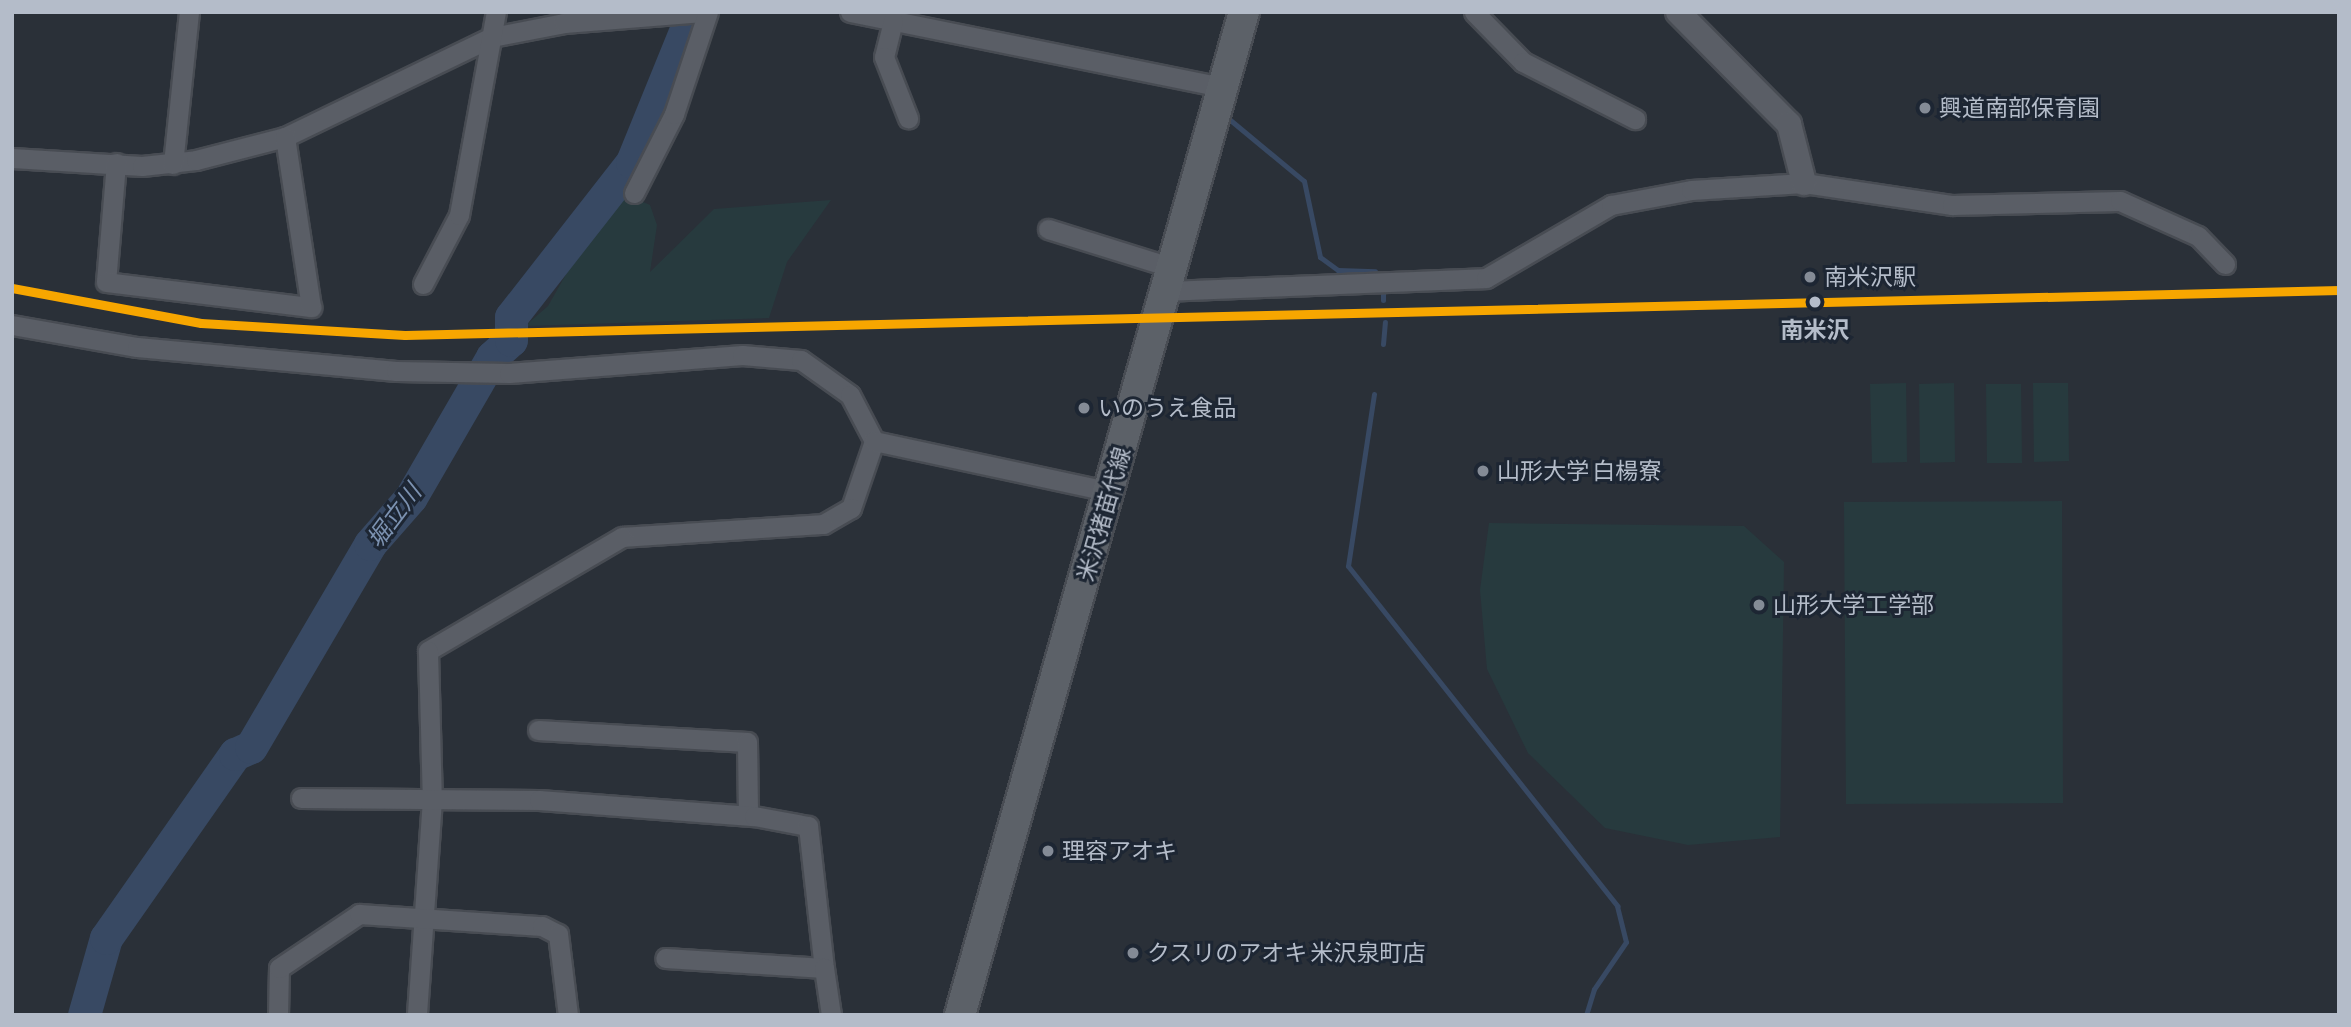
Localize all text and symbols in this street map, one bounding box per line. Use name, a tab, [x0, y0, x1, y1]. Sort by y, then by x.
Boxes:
place label: 興道南部保育園	[1939, 94, 2100, 122]
marker: 興道南部保育園	[1917, 100, 1933, 116]
place label: 南米沢駅	[1824, 263, 1916, 291]
marker: 南米沢駅	[1802, 269, 1818, 285]
marker: 南米沢	[1804, 291, 1826, 313]
place label: 南米沢	[1781, 316, 1849, 344]
place label: いのうえ食品	[1098, 394, 1236, 422]
marker: いのうえ食品	[1076, 400, 1092, 416]
street label: 米沢猪苗代線	[1072, 444, 1136, 584]
place label: 山形大学 白楊寮	[1497, 457, 1661, 485]
marker: 山形大学 白楊寮	[1475, 463, 1491, 479]
water label: 堀立川	[361, 479, 427, 553]
place label: 山形大学工学部	[1773, 591, 1934, 619]
marker: 山形大学工学部	[1751, 597, 1767, 613]
place label: 理容アオキ	[1062, 837, 1177, 865]
marker: 理容アオキ	[1040, 843, 1056, 859]
place label: クスリのアオキ 米沢泉町店	[1147, 939, 1426, 967]
marker: クスリのアオキ 米沢泉町店	[1125, 945, 1141, 961]

